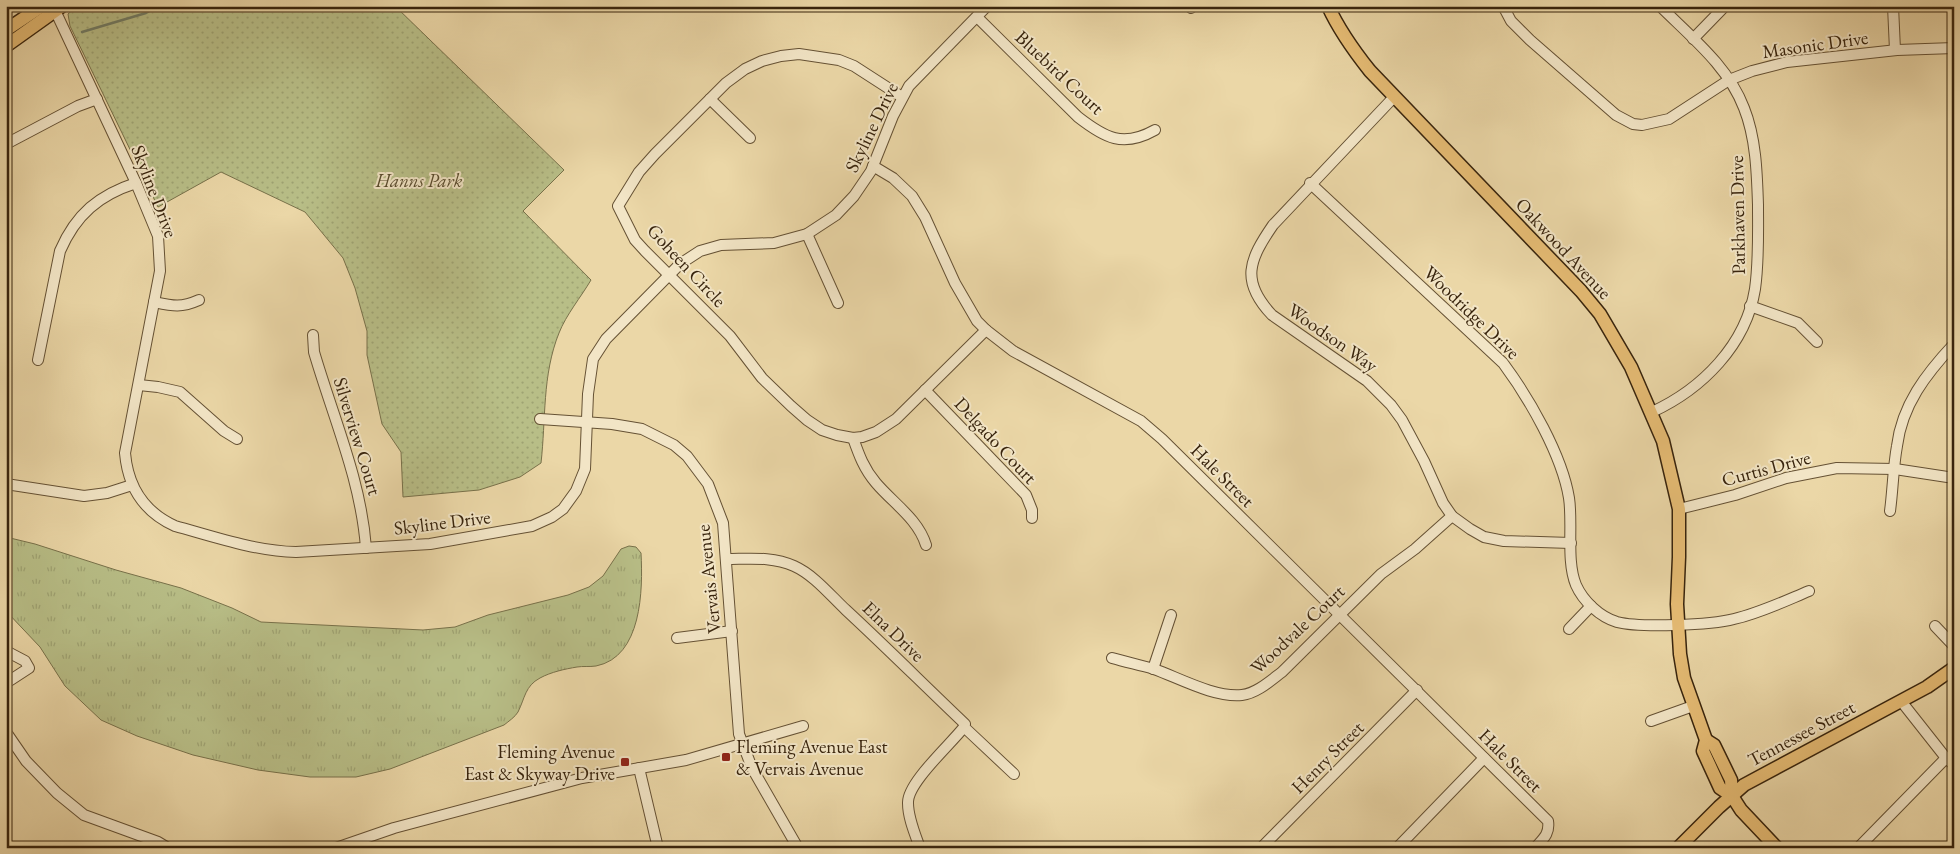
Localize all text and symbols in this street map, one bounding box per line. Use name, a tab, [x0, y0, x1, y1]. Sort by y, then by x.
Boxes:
street label: Bluebird Court	[1010, 25, 1109, 120]
street label: Masonic Drive	[1761, 25, 1870, 64]
street label: Skyline Drive	[839, 78, 904, 176]
street label: Skyline Drive	[125, 141, 184, 241]
street label: Parkhaven Drive	[1724, 155, 1751, 275]
park label: Hanns Park	[375, 168, 463, 193]
street label: Oakwood Avenue	[1510, 192, 1617, 305]
street label: Goheen Circle	[642, 218, 732, 312]
street label: Woodridge Drive	[1418, 260, 1525, 365]
street label: Woodson Way	[1283, 297, 1383, 378]
street label: Silverview Court	[328, 374, 387, 498]
street label: Delgado Court	[949, 392, 1042, 489]
street label: Hale Street	[1185, 438, 1260, 513]
street label: Curtis Drive	[1719, 445, 1813, 492]
street label: Skyline Drive	[392, 504, 492, 541]
street label: Vervais Avenue	[690, 523, 727, 635]
street label: Woodvale Court	[1245, 579, 1350, 680]
street label: Elna Drive	[857, 596, 930, 667]
street label: Tennessee Street	[1743, 695, 1859, 772]
street label: Henry Street	[1286, 716, 1369, 799]
street label: Hale Street	[1473, 723, 1548, 798]
place label: Fleming Avenue East & Vervais Avenue	[736, 734, 888, 781]
place label: Fleming Avenue East & Skyway Drive	[464, 739, 615, 786]
marker: Fleming Avenue East & Vervais Avenue	[720, 751, 732, 763]
marker: Fleming Avenue East & Skyway Drive	[619, 756, 631, 768]

